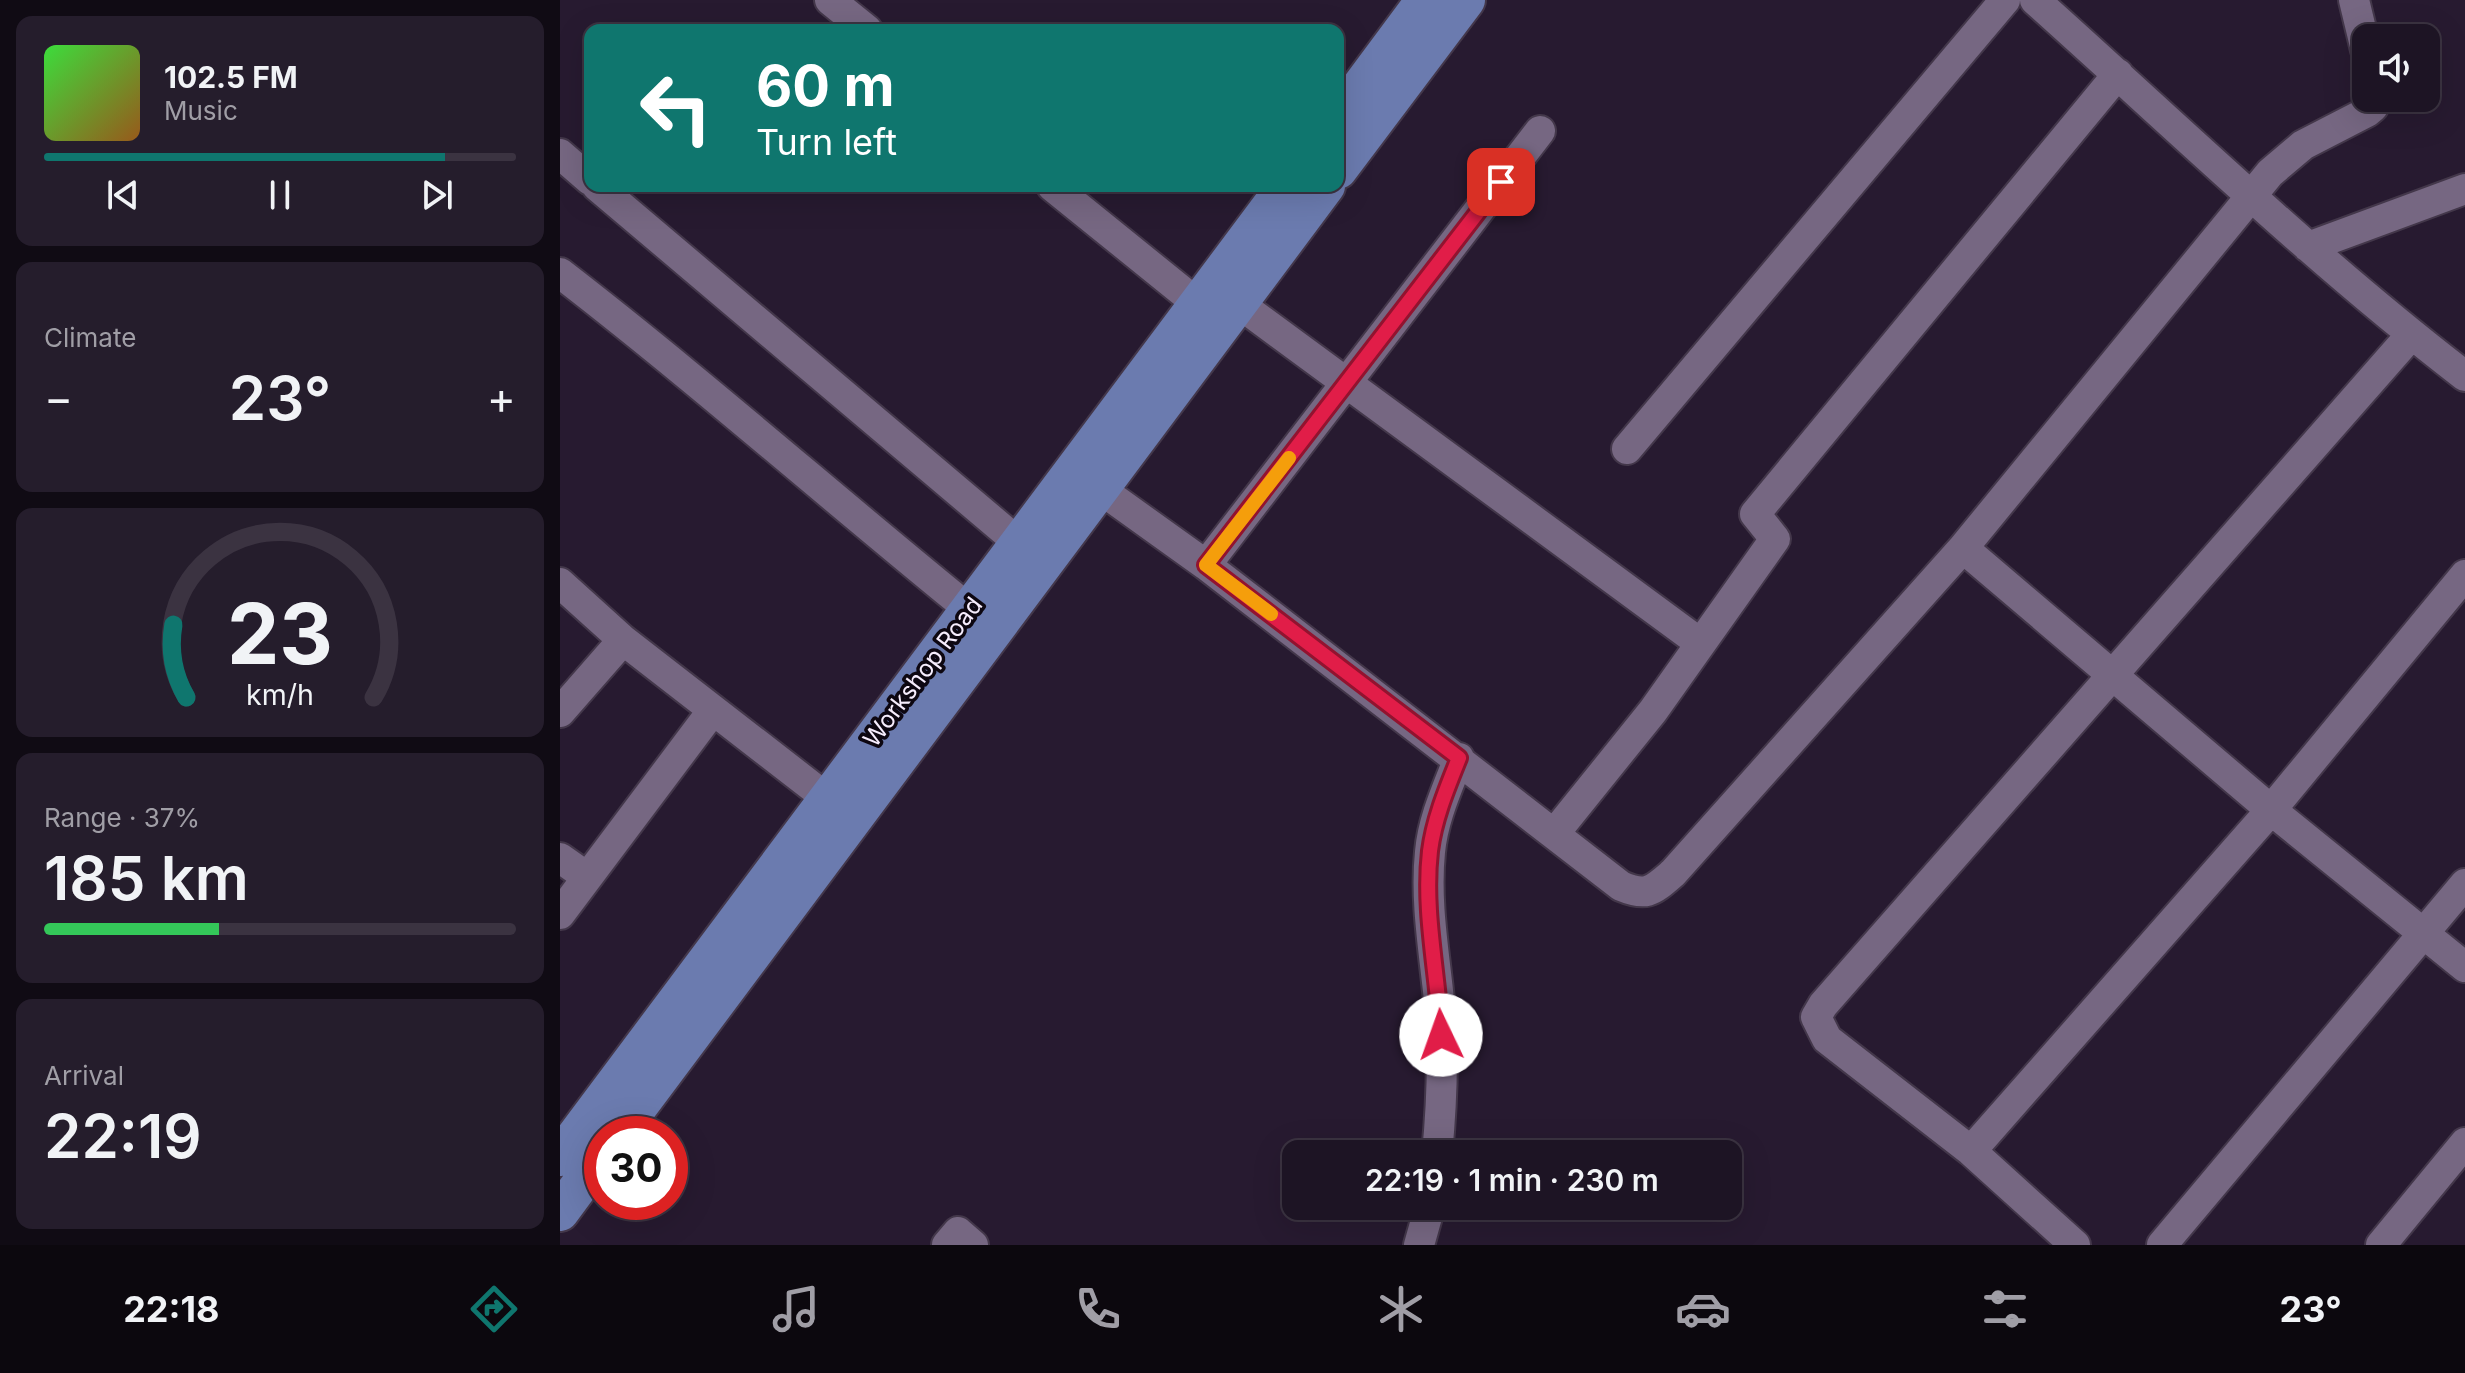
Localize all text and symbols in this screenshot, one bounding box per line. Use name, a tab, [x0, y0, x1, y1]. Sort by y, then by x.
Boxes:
map controls	[2352, 24, 2440, 112]
button: sound	[2352, 24, 2440, 112]
text: 60 m	[756, 52, 895, 120]
icon: left	[624, 56, 728, 160]
text: 102.5 FM	[164, 59, 298, 95]
text: Music	[164, 95, 238, 126]
text: Turn left	[756, 120, 897, 164]
pin	[1467, 148, 1535, 216]
icon: arrive	[1479, 160, 1523, 204]
icon: previous	[101, 173, 145, 217]
icon: pause	[258, 173, 302, 217]
icon: next	[415, 173, 459, 217]
text: Climate	[44, 322, 136, 353]
text: 23°	[229, 362, 331, 434]
text: −	[44, 371, 73, 425]
text: +	[487, 371, 516, 425]
text: 23	[227, 583, 333, 684]
street label: Workshop Road	[857, 591, 988, 752]
text: km/h	[246, 678, 314, 713]
text: Range · 37%	[44, 802, 200, 833]
text: 185 km	[44, 842, 249, 914]
position arrow	[1399, 993, 1483, 1077]
text: Arrival	[44, 1060, 124, 1091]
text: 22:19	[44, 1100, 202, 1172]
speed limit sign: 30	[584, 1116, 688, 1220]
text: 22:19 · 1 min · 230 m	[1365, 1162, 1659, 1198]
icon: directions	[466, 1281, 522, 1337]
icon: music	[768, 1281, 824, 1337]
icon: phone	[1070, 1281, 1126, 1337]
icon: climate	[1373, 1281, 1429, 1337]
icon: car	[1675, 1281, 1731, 1337]
icon: filters	[1977, 1281, 2033, 1337]
text: 22:18	[123, 1287, 219, 1331]
text: 23°	[2280, 1287, 2342, 1331]

